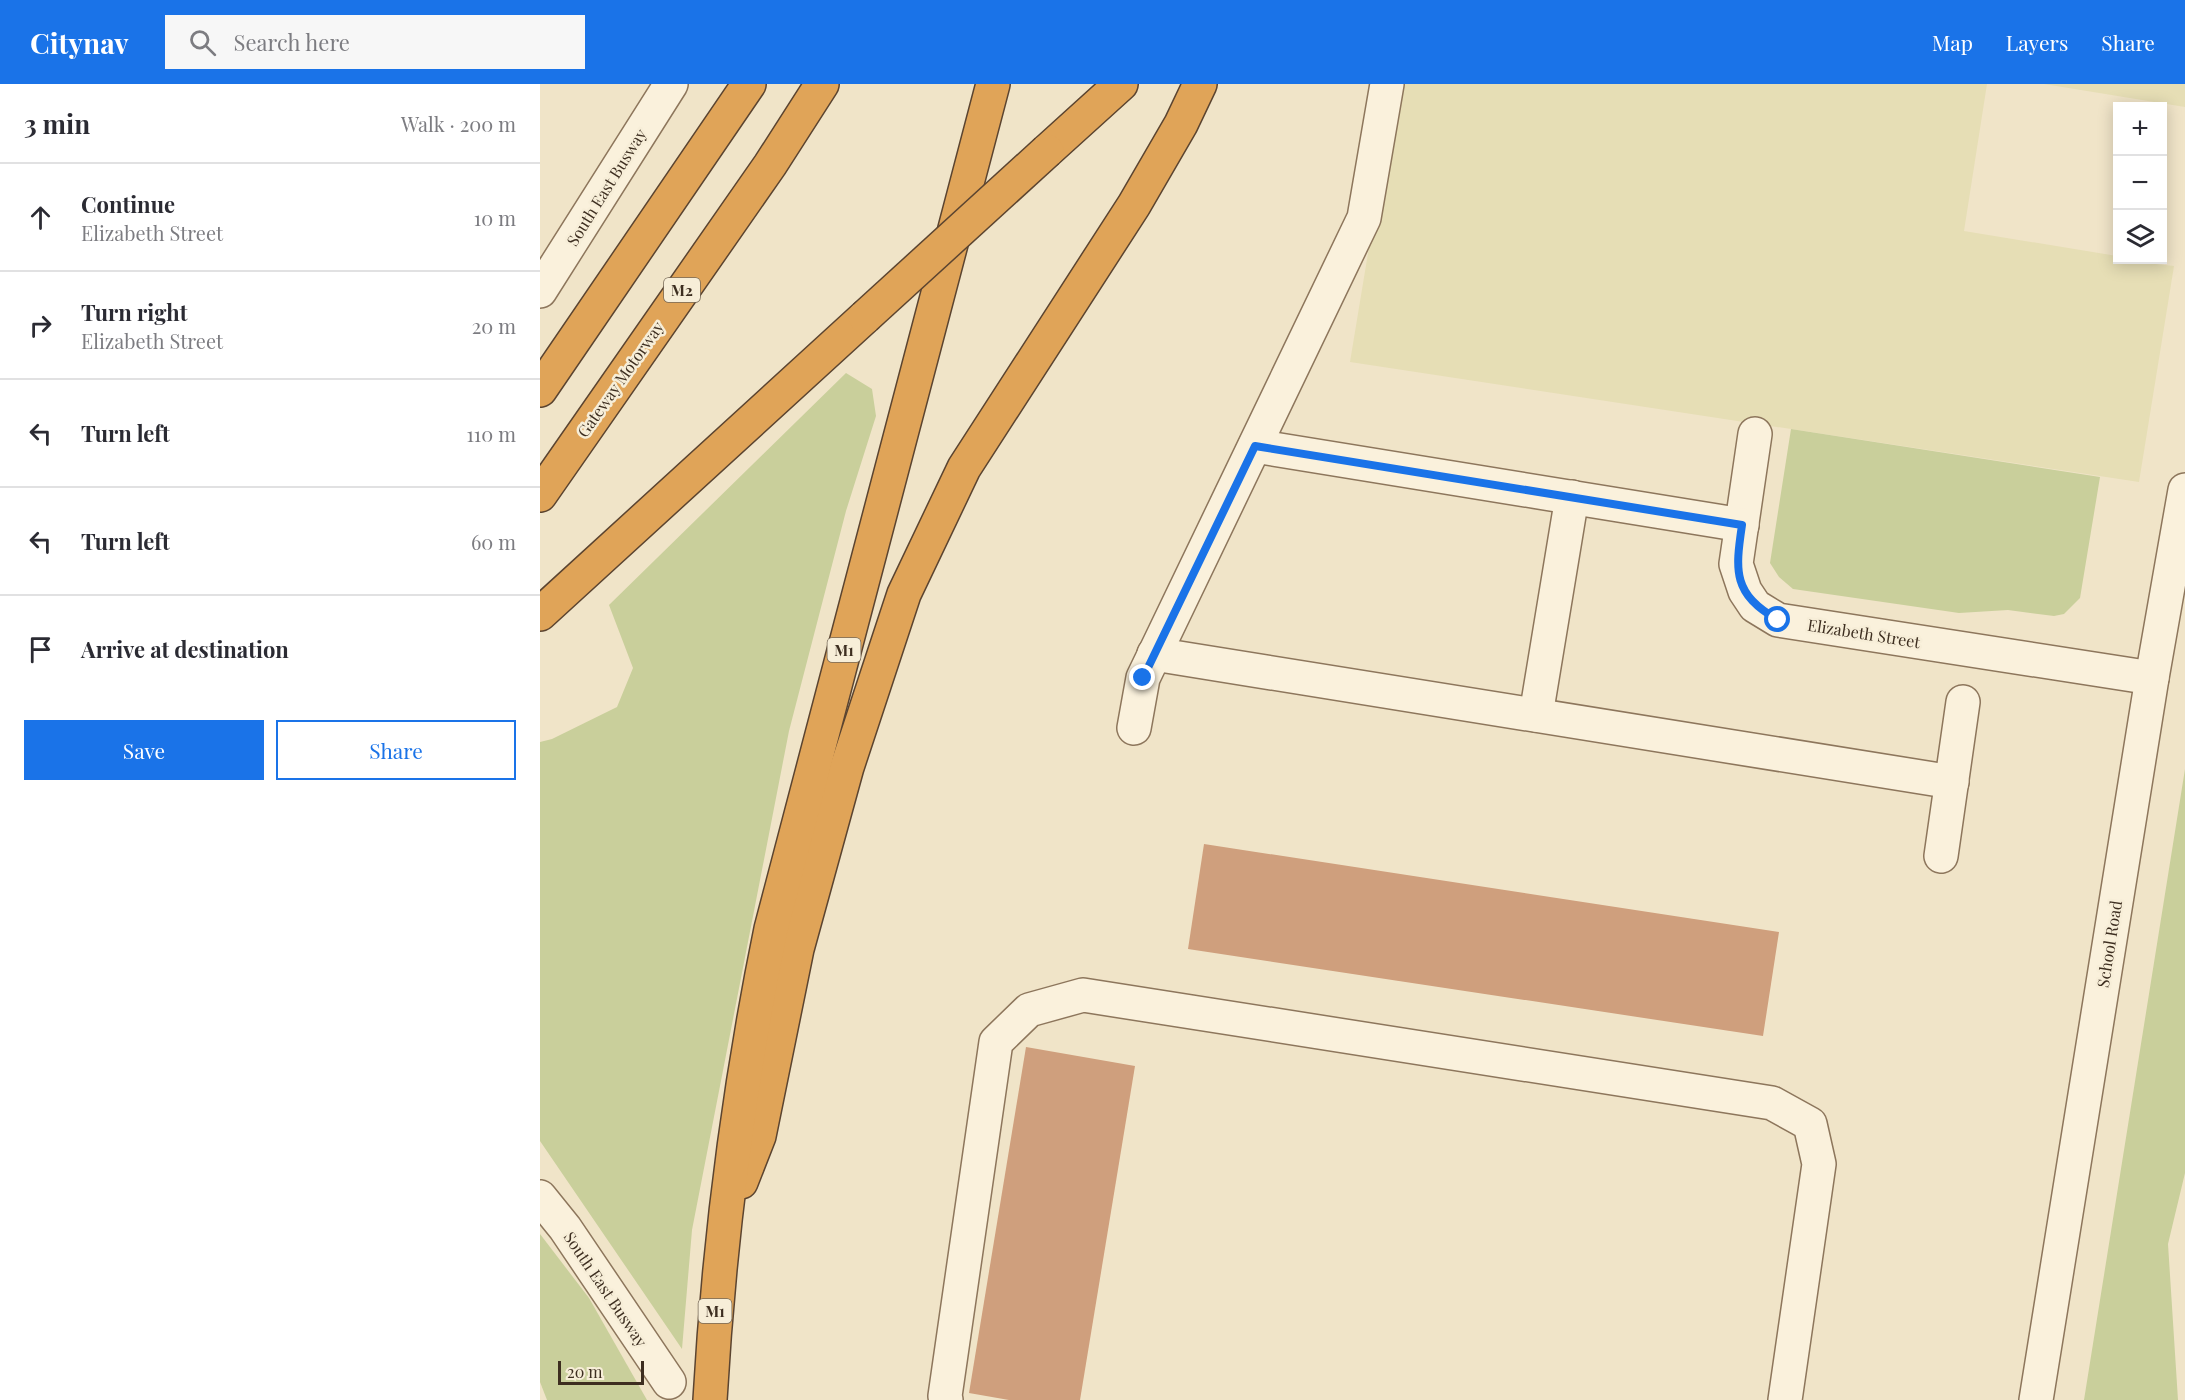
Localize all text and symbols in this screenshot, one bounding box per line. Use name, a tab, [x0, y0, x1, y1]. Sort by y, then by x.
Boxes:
search box	[165, 15, 585, 69]
text: Citynav	[30, 24, 129, 61]
icon: search	[186, 26, 219, 59]
text: Search here	[234, 27, 350, 57]
text: Map	[1932, 28, 1973, 56]
text: Layers	[2006, 28, 2068, 56]
text: Share	[2101, 28, 2155, 56]
map controls	[2113, 102, 2167, 264]
button: +	[2113, 102, 2167, 156]
text: 3 min	[24, 106, 90, 141]
text: Walk · 200 m	[401, 110, 516, 137]
street label: South East Busway	[561, 124, 651, 250]
button: −	[2113, 156, 2167, 210]
text: Continue	[81, 189, 175, 219]
icon: ahead	[24, 201, 57, 234]
text: 10 m	[474, 204, 516, 231]
button: layers	[2113, 210, 2167, 264]
text: Elizabeth Street	[81, 219, 223, 246]
road number: M2	[664, 278, 700, 302]
text: Turn right	[81, 297, 187, 327]
icon: right	[24, 309, 57, 342]
text: 20 m	[472, 312, 516, 339]
street label: Gateway Motorway	[572, 317, 668, 441]
text: Elizabeth Street	[81, 327, 223, 354]
icon: left	[24, 417, 57, 450]
text: Turn left	[81, 418, 170, 448]
text: 110 m	[466, 420, 516, 447]
icon: left	[24, 525, 57, 558]
text: Turn left	[81, 526, 170, 556]
text: 60 m	[471, 528, 516, 555]
route start	[1764, 606, 1790, 632]
street label: Elizabeth Street	[1806, 614, 1922, 652]
icon: arrive	[24, 633, 57, 666]
text: Arrive at destination	[81, 634, 289, 664]
road number: M1	[828, 638, 860, 662]
route end	[1129, 664, 1155, 690]
button: Save	[24, 720, 264, 780]
button: Share	[276, 720, 516, 780]
street label: School Road	[2092, 899, 2126, 989]
street label: South East Busway	[560, 1227, 652, 1351]
road number: M1	[698, 1299, 732, 1323]
scale bar	[558, 1358, 644, 1386]
text: 20 m	[567, 1361, 602, 1382]

